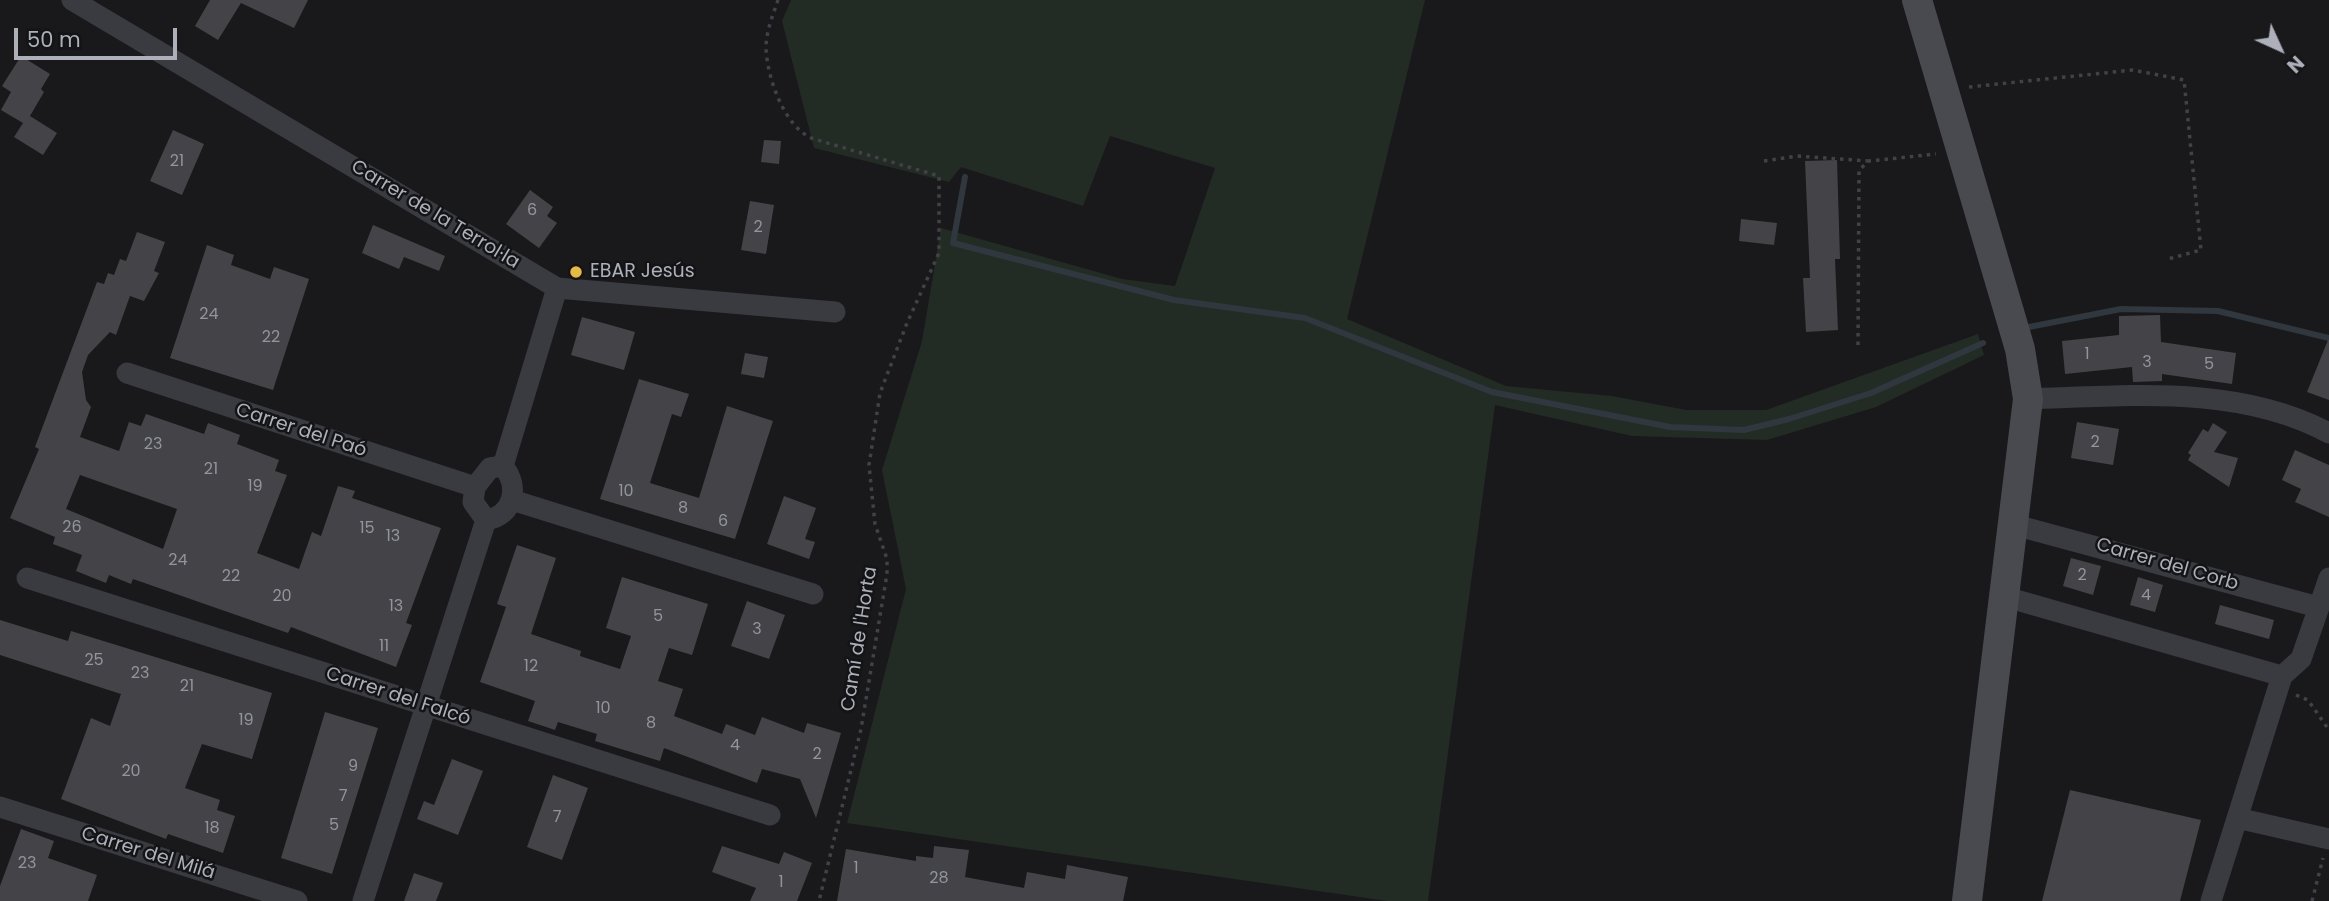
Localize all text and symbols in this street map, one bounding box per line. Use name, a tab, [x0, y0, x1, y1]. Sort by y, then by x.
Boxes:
scale bar	[18, 14, 180, 58]
north arrow	[2245, 14, 2315, 84]
text: 50 m	[27, 25, 81, 54]
text: N	[2281, 50, 2310, 79]
house number: 21	[170, 152, 184, 172]
street label: Carrer de la Terrol·la	[347, 156, 523, 274]
house number: 6	[527, 201, 537, 221]
house number: 2	[753, 218, 763, 238]
place label: EBAR Jesús	[590, 261, 695, 283]
marker: EBAR Jesús	[568, 264, 584, 280]
house number: 24	[199, 305, 219, 325]
house number: 22	[262, 328, 280, 348]
house number: 1	[2084, 345, 2090, 365]
house number: 3	[2142, 353, 2152, 373]
house number: 5	[2204, 355, 2214, 375]
street label: Carrer del Paó	[233, 399, 369, 463]
house number: 2	[2090, 433, 2100, 453]
house number: 23	[144, 435, 162, 455]
house number: 21	[204, 460, 218, 480]
house number: 19	[247, 477, 263, 497]
house number: 10	[618, 482, 634, 502]
house number: 8	[678, 499, 688, 519]
house number: 6	[718, 512, 728, 532]
house number: 26	[62, 518, 82, 538]
house number: 15	[359, 519, 375, 539]
house number: 13	[386, 527, 400, 547]
street label: Carrer del Corb	[2093, 534, 2241, 596]
house number: 24	[168, 551, 188, 571]
street label: Camí de l'Horta	[837, 565, 883, 713]
house number: 2	[2077, 566, 2087, 586]
house number: 22	[222, 567, 240, 587]
house number: 4	[2141, 586, 2151, 606]
house number: 20	[272, 587, 292, 607]
house number: 13	[389, 597, 403, 617]
house number: 5	[653, 607, 663, 627]
house number: 3	[752, 620, 762, 640]
house number: 11	[379, 637, 389, 657]
house number: 25	[84, 651, 104, 671]
house number: 12	[524, 657, 538, 677]
street label: Carrer del Falcó	[323, 663, 473, 731]
house number: 23	[131, 664, 149, 684]
house number: 21	[180, 677, 194, 697]
house number: 10	[595, 699, 611, 719]
house number: 19	[238, 711, 254, 731]
house number: 8	[646, 714, 656, 734]
house number: 4	[730, 736, 740, 756]
house number: 2	[812, 745, 822, 765]
house number: 9	[348, 757, 358, 777]
house number: 20	[121, 762, 141, 782]
house number: 7	[339, 787, 347, 807]
house number: 7	[553, 808, 561, 828]
house number: 5	[329, 816, 339, 836]
house number: 18	[204, 819, 220, 839]
street label: Carrer del Milá	[78, 823, 218, 885]
house number: 23	[18, 854, 36, 874]
house number: 1	[853, 859, 859, 879]
house number: 28	[929, 869, 949, 889]
house number: 1	[778, 873, 784, 893]

